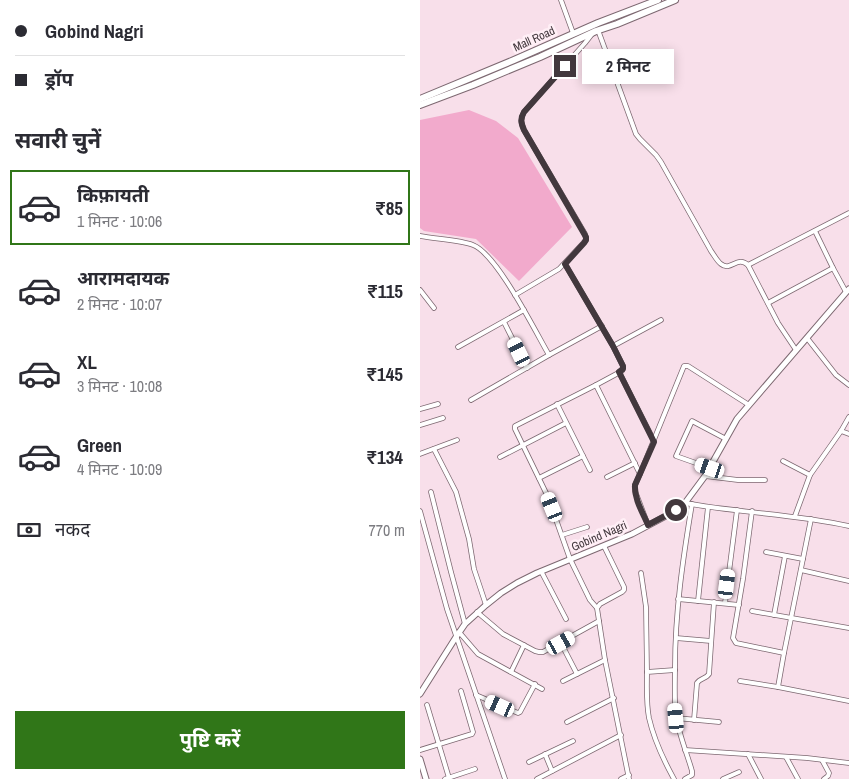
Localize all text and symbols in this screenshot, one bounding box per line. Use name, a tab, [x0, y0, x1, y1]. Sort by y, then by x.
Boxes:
text: Gobind Nagri	[45, 18, 144, 44]
street label: Mall Road	[511, 23, 557, 55]
callout: 2 मिनट	[582, 48, 675, 84]
route end	[554, 55, 576, 77]
text: 2 मिनट	[606, 55, 650, 77]
text: ड्रॉप	[45, 66, 73, 92]
text: सवारी चुनें	[15, 125, 101, 155]
text: किफ़ायती	[77, 182, 149, 208]
icon: car	[17, 185, 62, 230]
text: ₹85	[375, 195, 403, 221]
text: 1 मिनट · 10:06	[77, 210, 162, 232]
text: आरामदायक	[77, 265, 169, 291]
icon: car	[17, 268, 62, 313]
text: ₹115	[367, 278, 403, 304]
text: 2 मिनट · 10:07	[77, 293, 162, 315]
car	[505, 335, 532, 369]
text: XL	[77, 349, 97, 375]
icon: car	[17, 351, 62, 396]
text: ₹145	[366, 361, 403, 387]
text: 3 मिनट · 10:08	[77, 375, 162, 397]
text: Green	[77, 432, 122, 458]
icon: car	[17, 434, 62, 479]
text: ₹134	[366, 444, 403, 470]
car	[693, 456, 726, 480]
text: 4 मिनट · 10:09	[77, 458, 162, 480]
car	[539, 490, 564, 524]
route start	[665, 499, 687, 521]
icon: cash	[15, 516, 43, 544]
text: नकद	[55, 516, 90, 542]
street label: Gobind Nagri	[569, 517, 629, 555]
text: 770 m	[369, 519, 405, 541]
car	[717, 568, 736, 600]
car	[544, 629, 577, 657]
car	[483, 693, 516, 719]
car	[667, 702, 684, 734]
button: पुष्टि करें	[15, 711, 405, 769]

